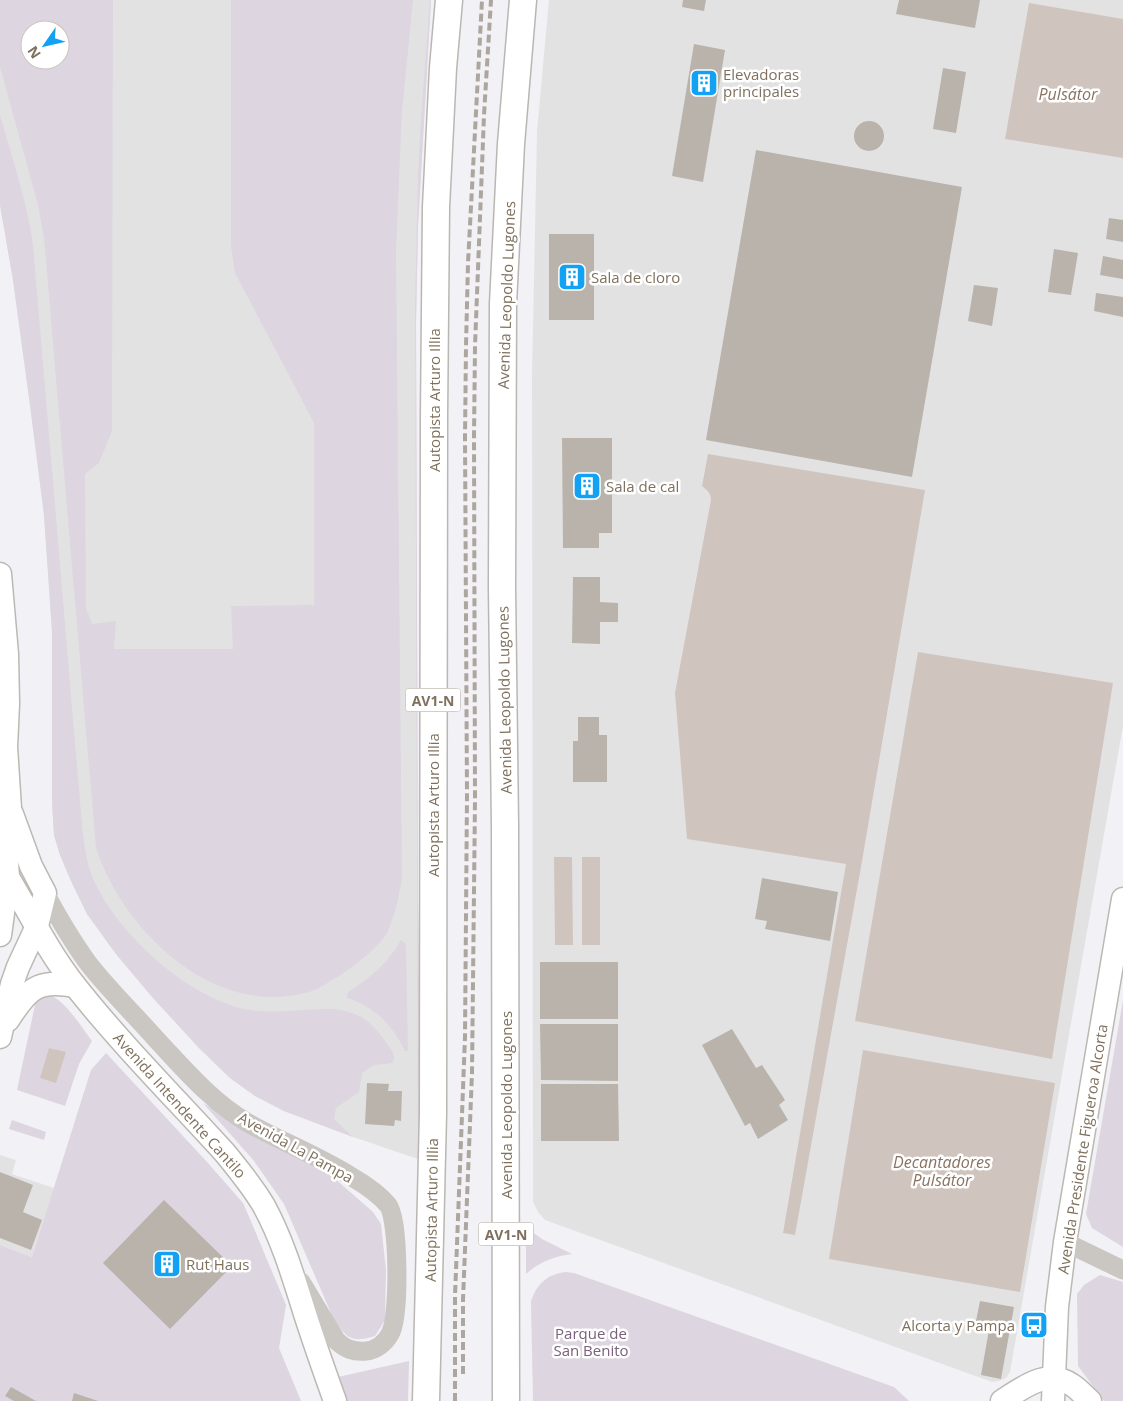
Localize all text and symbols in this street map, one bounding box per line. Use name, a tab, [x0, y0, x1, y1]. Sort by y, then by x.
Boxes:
north arrow	[20, 20, 70, 70]
text: N	[23, 43, 45, 63]
place label: Elevadoras principales	[723, 64, 799, 101]
building icon: Elevadoras principales	[689, 68, 719, 98]
water label: Pulsátor	[1039, 83, 1098, 105]
street label: Avenida Leopoldo Lugones	[493, 201, 519, 389]
building icon: Sala de cloro	[557, 262, 587, 292]
place label: Sala de cloro	[591, 267, 680, 287]
street label: Autopista Arturo Illia	[424, 328, 444, 472]
building icon: Sala de cal	[572, 471, 602, 501]
place label: Sala de cal	[606, 476, 679, 496]
street label: Avenida Leopoldo Lugones	[492, 606, 516, 794]
road number: AV1-N	[406, 688, 460, 712]
street label: Autopista Arturo Illia	[423, 733, 443, 877]
street label: Avenida Leopoldo Lugones	[496, 1011, 516, 1199]
street label: Avenida Presidente Figueroa Alcorta	[1052, 1023, 1112, 1275]
street label: Avenida Intendente Cantilo	[109, 1028, 251, 1182]
street label: Avenida La Pampa	[235, 1107, 357, 1187]
street label: Autopista Arturo Illia	[420, 1138, 442, 1282]
water label: Decantadores Pulsátor	[893, 1151, 991, 1191]
road number: AV1-N	[478, 1222, 534, 1246]
building icon: Rut Haus	[152, 1249, 182, 1279]
place label: Rut Haus	[186, 1254, 249, 1274]
bus stop icon: Alcorta y Pampa	[1019, 1310, 1049, 1340]
place label: Alcorta y Pampa	[902, 1315, 1015, 1335]
park label: Parque de San Benito	[553, 1323, 629, 1360]

